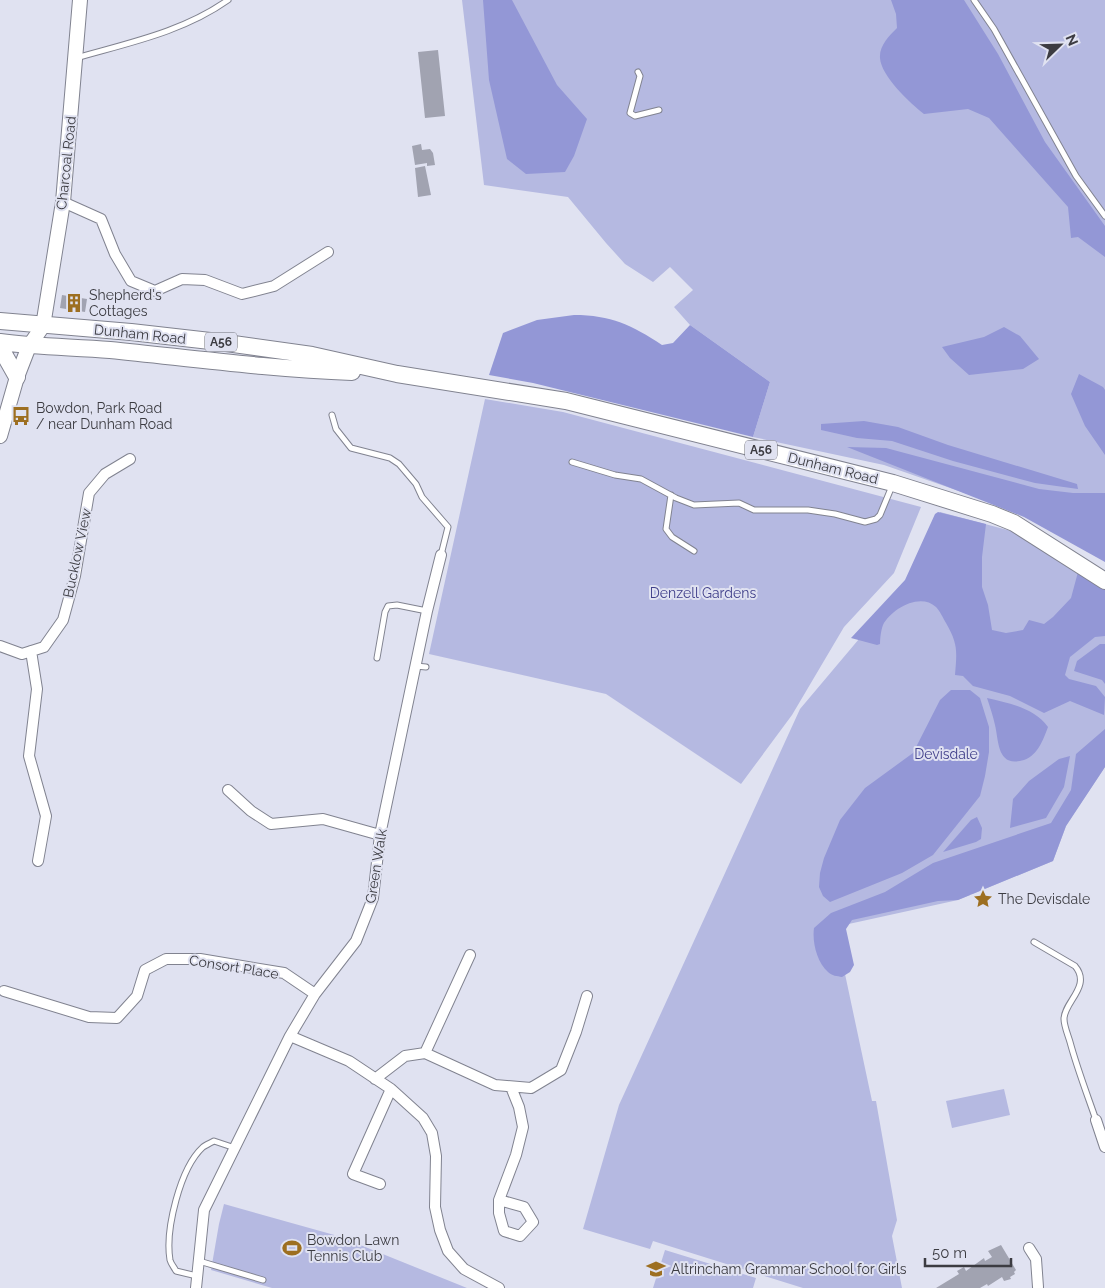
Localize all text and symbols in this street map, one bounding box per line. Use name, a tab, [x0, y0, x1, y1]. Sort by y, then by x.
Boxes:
north arrow	[1035, 20, 1085, 70]
text: N	[1063, 32, 1081, 48]
street label: Charcoal Road	[53, 115, 79, 211]
place label: Shepherd's Cottages	[89, 287, 162, 319]
building icon: Shepherd's Cottages	[63, 292, 85, 314]
street label: Dunham Road	[93, 321, 187, 347]
road number: A56	[205, 332, 237, 352]
place label: Bowdon, Park Road / near Dunham Road	[36, 400, 173, 432]
bus stop icon: Bowdon, Park Road / near Dunham Road	[10, 405, 32, 427]
road number: A56	[745, 440, 777, 460]
street label: Dunham Road	[786, 449, 880, 487]
street label: Bucklow View	[60, 506, 94, 599]
park label: Denzell Gardens	[650, 585, 756, 601]
park label: Devisdale	[914, 746, 978, 762]
street label: Green Walk	[362, 827, 390, 904]
place icon: The Devisdale	[972, 888, 994, 910]
place label: The Devisdale	[998, 891, 1090, 907]
street label: Consort Place	[188, 952, 280, 982]
place label: Bowdon Lawn Tennis Club	[307, 1232, 399, 1264]
scale bar	[925, 1236, 1011, 1268]
sports icon: Bowdon Lawn Tennis Club	[281, 1237, 303, 1259]
text: 50 m	[932, 1244, 967, 1262]
school or university icon: Altrincham Grammar School for Girls	[645, 1258, 667, 1280]
place label: Altrincham Grammar School for Girls	[671, 1261, 907, 1277]

